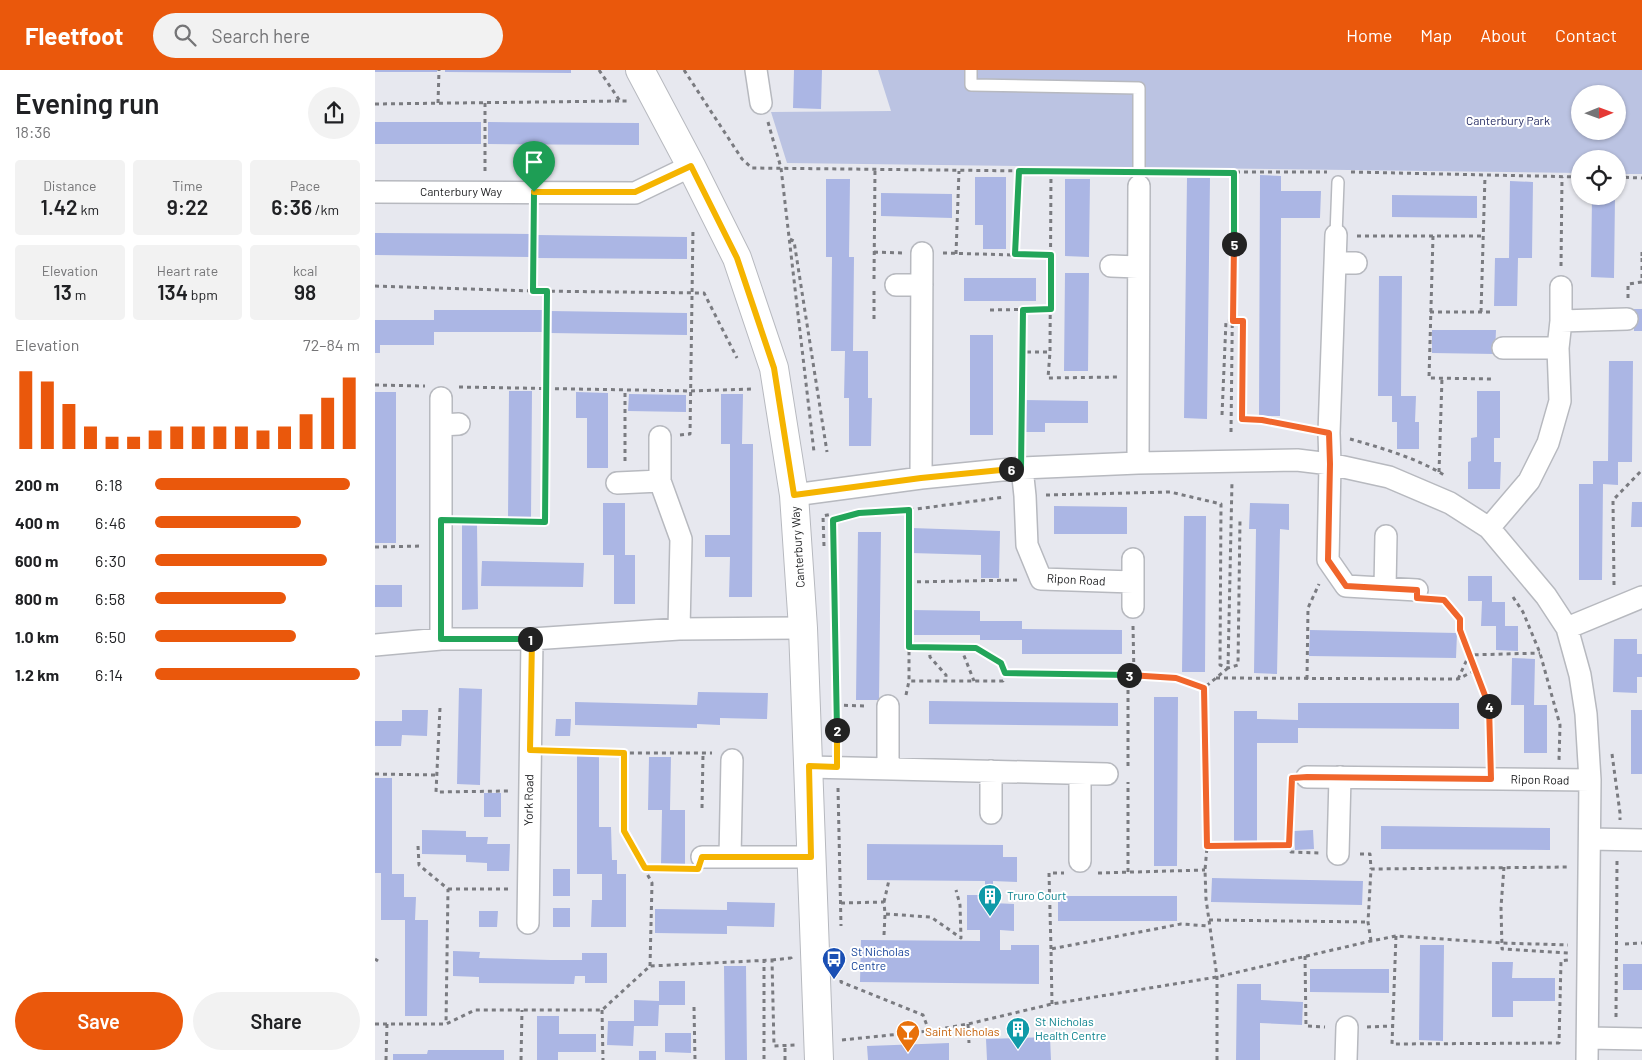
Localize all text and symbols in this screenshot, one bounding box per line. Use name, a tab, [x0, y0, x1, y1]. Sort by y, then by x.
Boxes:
search box	[153, 13, 503, 58]
text: Fleetfoot	[25, 21, 123, 50]
icon: search	[171, 21, 199, 49]
text: Search here	[211, 24, 310, 47]
text: Home	[1346, 24, 1392, 46]
text: Map	[1420, 24, 1452, 46]
text: About	[1480, 24, 1527, 46]
text: Contact	[1555, 24, 1617, 46]
north arrow	[1571, 85, 1626, 140]
map controls	[1571, 85, 1626, 205]
text: Evening run	[15, 86, 160, 120]
button: share	[308, 87, 360, 139]
park label: Canterbury Park	[1466, 113, 1550, 127]
text: 18:36	[15, 122, 51, 141]
pin	[513, 141, 555, 192]
icon: arrive	[520, 148, 548, 176]
button: locate	[1571, 150, 1626, 205]
text: Distance	[43, 177, 97, 194]
text: Time	[172, 177, 203, 194]
text: Pace	[290, 177, 320, 194]
street label: Canterbury Way	[420, 184, 502, 198]
text: 1.42	[41, 194, 78, 219]
text: 9:22	[167, 194, 208, 219]
text: 6:36	[271, 194, 312, 219]
text: km	[78, 201, 99, 218]
text: /km	[312, 201, 339, 218]
pin: 5	[1221, 232, 1247, 256]
text: 5	[1231, 236, 1238, 253]
text: Elevation	[42, 262, 98, 279]
text: Heart rate	[157, 262, 218, 279]
text: kcal	[293, 262, 317, 279]
text: 13	[53, 279, 72, 304]
text: 134	[157, 279, 188, 304]
text: 98	[294, 279, 316, 304]
text: m	[72, 286, 86, 303]
text: bpm	[188, 286, 218, 303]
text: Elevation	[15, 335, 79, 354]
text: 72–84 m	[303, 335, 360, 354]
pin: 6	[999, 456, 1023, 482]
text: 6	[1008, 461, 1015, 478]
text: 200 m	[15, 475, 59, 494]
text: 6:18	[95, 475, 123, 494]
street label: Canterbury Way	[787, 505, 807, 588]
text: 400 m	[15, 513, 59, 532]
text: 6:46	[95, 513, 126, 532]
text: 600 m	[15, 551, 58, 570]
text: 6:30	[95, 551, 126, 570]
street label: Ripon Road	[1046, 570, 1106, 588]
text: 800 m	[15, 589, 58, 608]
text: 6:58	[95, 589, 125, 608]
pin: 1	[517, 626, 543, 652]
text: 1.0 km	[15, 627, 59, 646]
text: 6:50	[95, 627, 126, 646]
text: 1	[528, 631, 533, 648]
pin: 3	[1117, 662, 1141, 688]
text: 1.2 km	[15, 665, 59, 684]
text: 6:14	[95, 665, 123, 684]
text: 3	[1126, 667, 1133, 684]
pin: 4	[1477, 694, 1501, 718]
text: 4	[1485, 698, 1494, 715]
pin: 2	[825, 718, 849, 742]
text: 2	[834, 722, 841, 739]
street label: Ripon Road	[1510, 771, 1570, 787]
street label: York Road	[521, 774, 535, 826]
building icon: Truro Court	[977, 883, 1003, 917]
place label: Truro Court	[1007, 888, 1066, 902]
place label: St Nicholas Centre	[851, 944, 910, 972]
bus stop icon: St Nicholas Centre	[821, 946, 847, 980]
button: Save	[15, 992, 183, 1050]
button: Share	[193, 992, 360, 1050]
place label: St Nicholas Health Centre	[1035, 1014, 1107, 1042]
building icon: St Nicholas Health Centre	[1005, 1016, 1031, 1050]
bar icon: Saint Nicholas	[895, 1019, 921, 1053]
place label: Saint Nicholas	[925, 1024, 1000, 1038]

